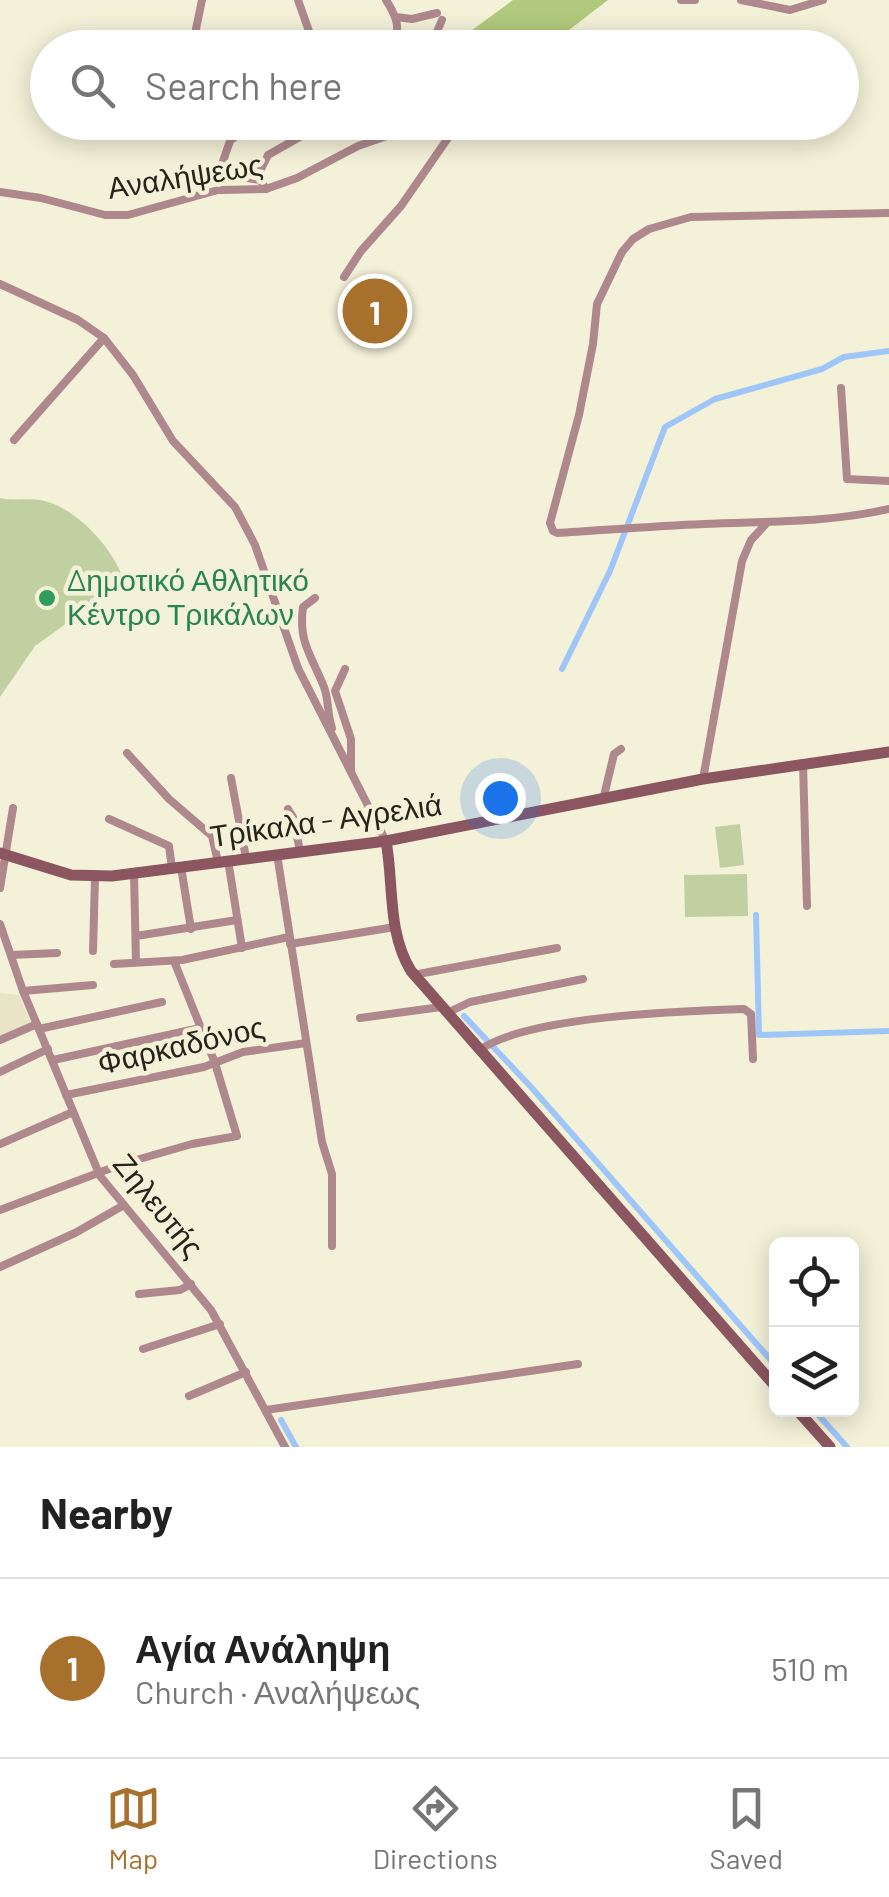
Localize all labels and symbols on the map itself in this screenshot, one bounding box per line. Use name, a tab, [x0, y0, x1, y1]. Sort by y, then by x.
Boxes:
street label: Αναλήψεως	[105, 145, 265, 205]
pin: 1	[342, 274, 408, 348]
place label: Δημοτικό Αθλητικό Κέντρο Τρικάλων	[67, 561, 309, 631]
marker: Δημοτικό Αθλητικό Κέντρο Τρικάλων	[36, 587, 58, 609]
your location	[475, 773, 526, 824]
street label: Τρίκαλα - Αγρελιά	[208, 785, 444, 853]
street label: Φαρκαδόνος	[94, 1007, 267, 1081]
street label: Ζηλευτής	[107, 1146, 212, 1264]

